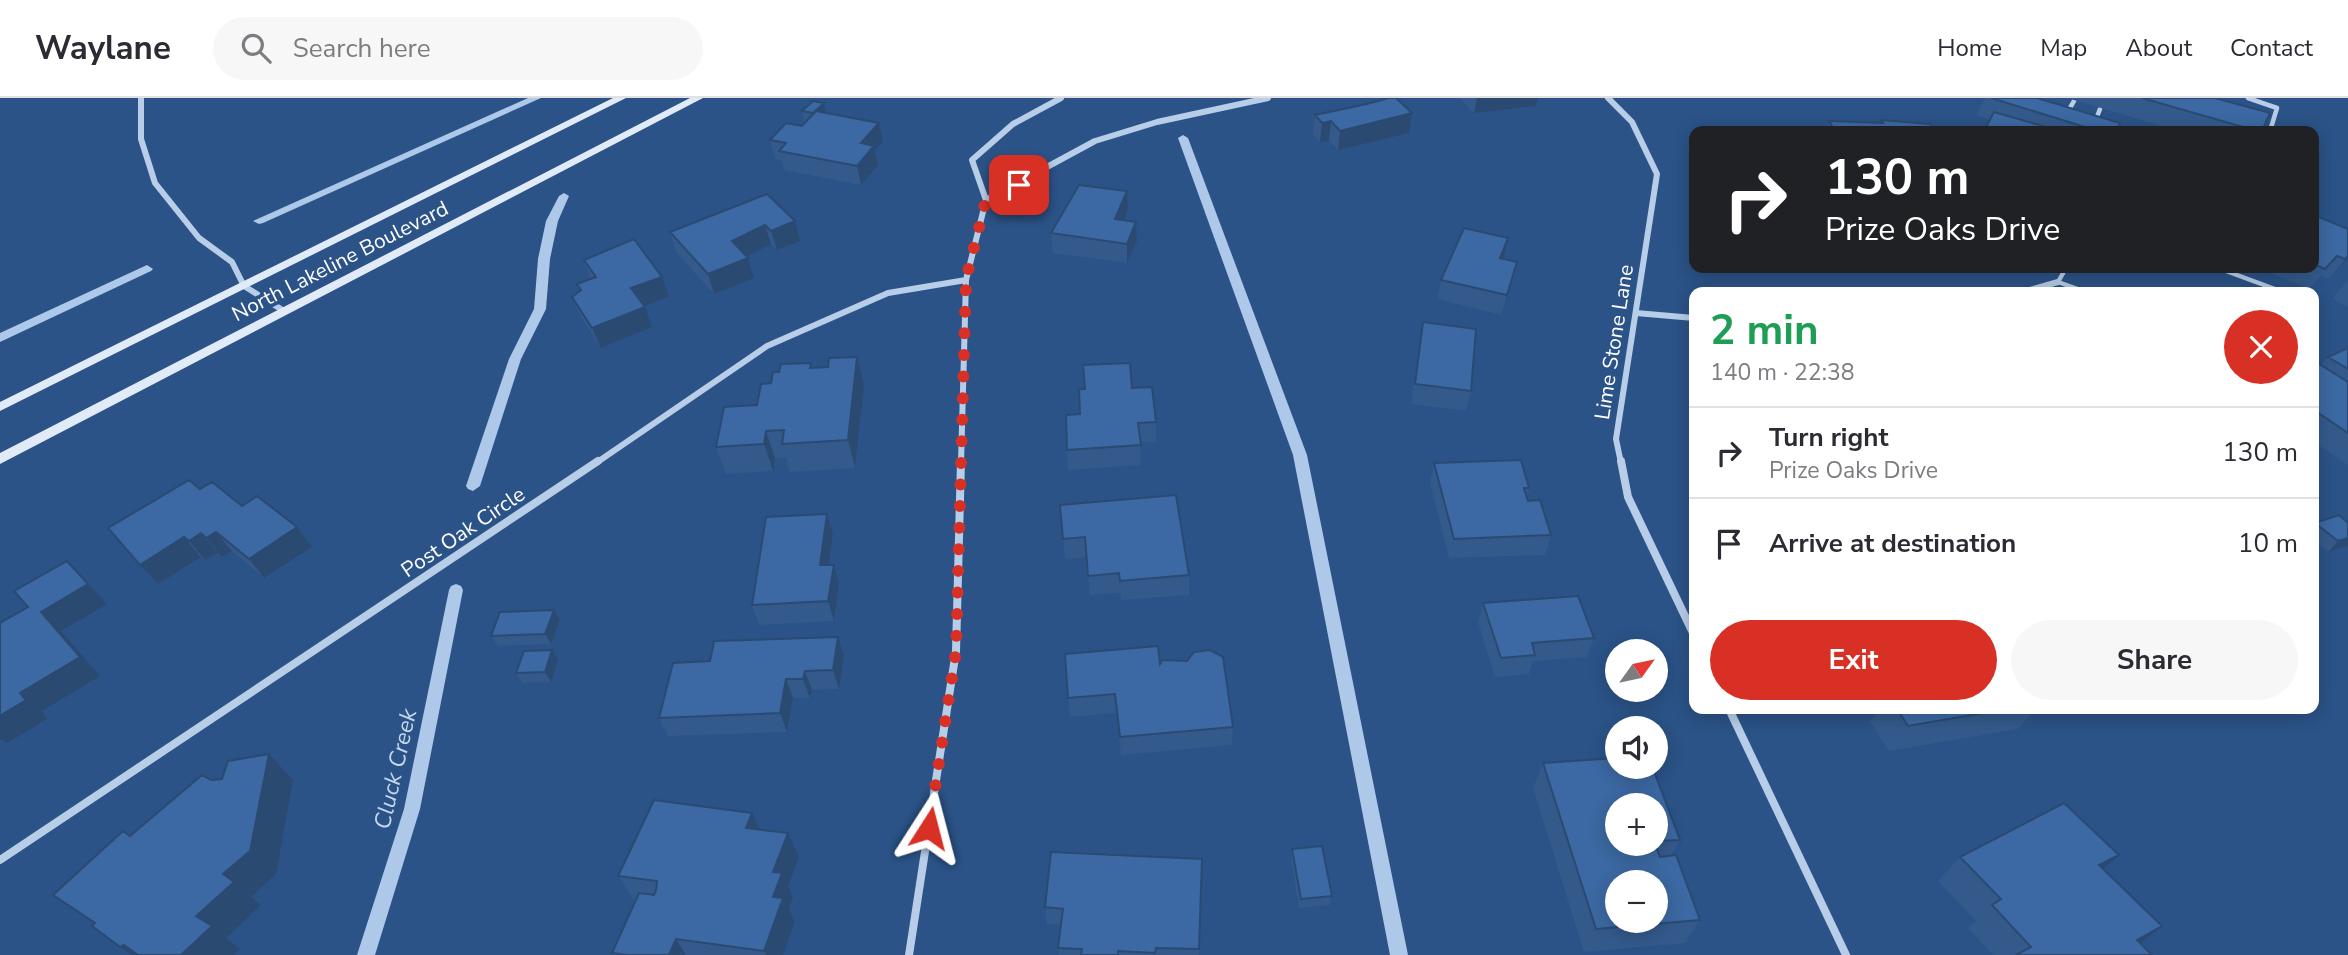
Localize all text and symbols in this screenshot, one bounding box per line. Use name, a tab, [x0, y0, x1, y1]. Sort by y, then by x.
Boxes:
search box	[213, 17, 703, 80]
text: Waylane	[35, 26, 171, 71]
icon: search	[237, 29, 275, 67]
text: Search here	[293, 31, 431, 66]
text: Home	[1937, 32, 2002, 64]
text: Map	[2040, 32, 2087, 64]
text: About	[2125, 32, 2192, 64]
text: Contact	[2230, 32, 2313, 64]
text: 130 m	[1825, 144, 1969, 211]
icon: right	[1710, 154, 1801, 245]
pin	[989, 155, 1049, 215]
icon: arrive	[1000, 166, 1038, 204]
street label: North Lakeline Boulevard	[227, 194, 453, 328]
text: Prize Oaks Drive	[1825, 208, 2060, 251]
street label: Lime Stone Lane	[1588, 262, 1640, 422]
text: 2 min	[1710, 302, 1819, 359]
button: close	[2224, 310, 2298, 384]
text: 140 m · 22:38	[1710, 357, 1855, 388]
text: Turn right	[1769, 420, 1888, 455]
icon: right	[1710, 434, 1748, 472]
text: 130 m	[2222, 435, 2298, 470]
text: Prize Oaks Drive	[1769, 455, 1938, 486]
street label: Post Oak Circle	[396, 480, 530, 584]
icon: arrive	[1710, 525, 1748, 563]
text: Arrive at destination	[1769, 526, 2016, 561]
text: 10 m	[2238, 526, 2298, 561]
button: Exit	[1710, 620, 1997, 700]
button: Share	[2011, 620, 2298, 700]
north arrow	[1605, 639, 1668, 702]
map controls	[1605, 639, 1668, 933]
water label: Cluck Creek	[367, 705, 425, 832]
button: sound	[1605, 716, 1668, 779]
position arrow	[892, 791, 966, 865]
button: +	[1605, 793, 1668, 856]
button: −	[1605, 870, 1668, 933]

